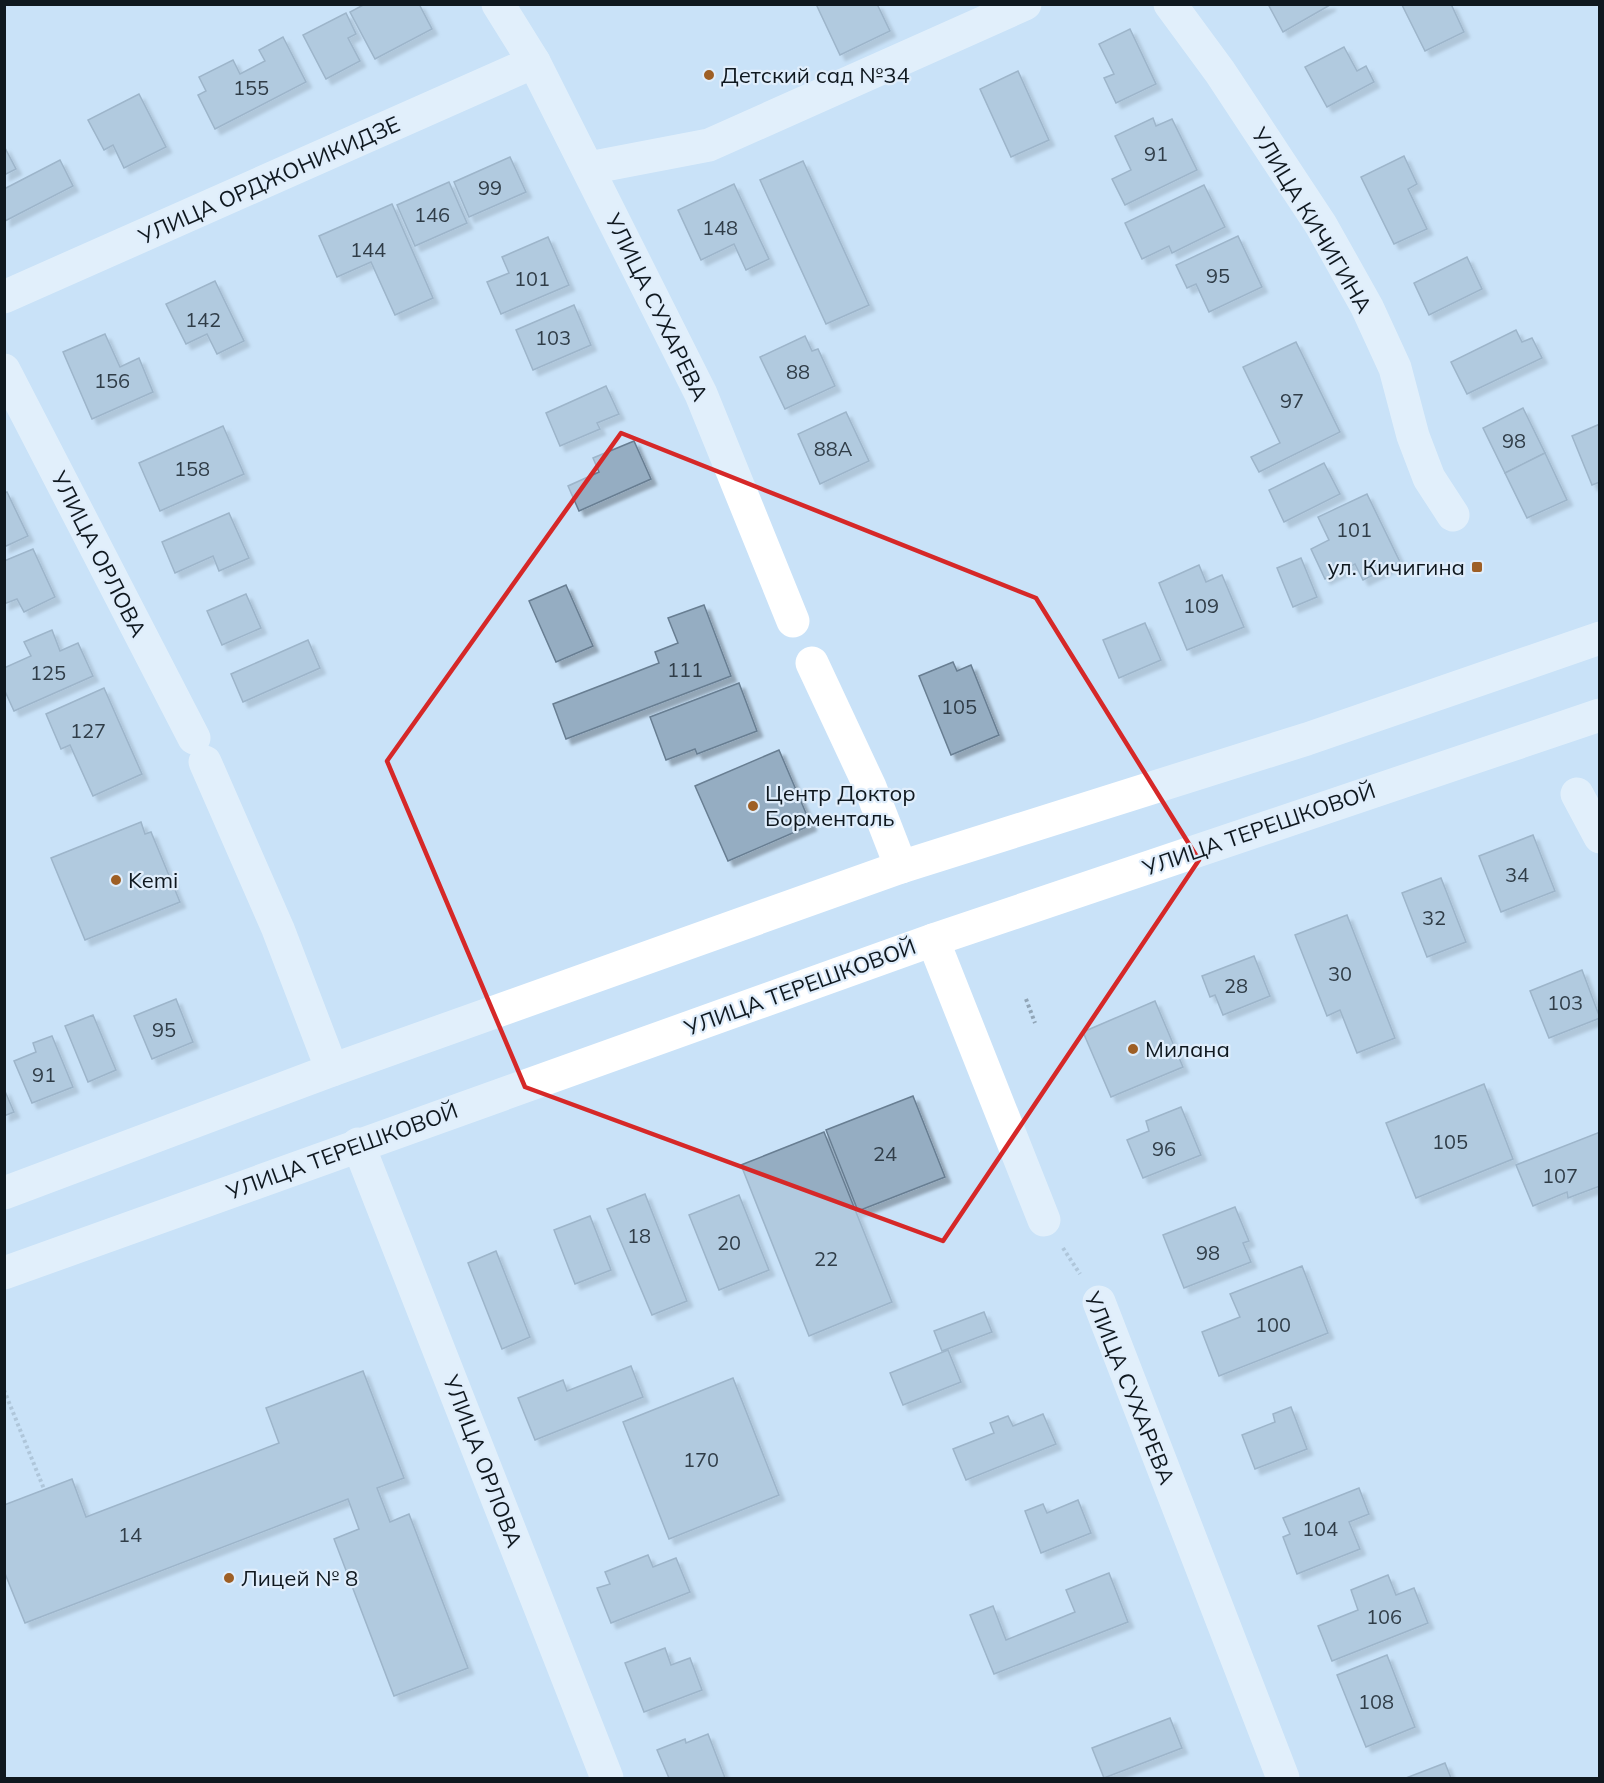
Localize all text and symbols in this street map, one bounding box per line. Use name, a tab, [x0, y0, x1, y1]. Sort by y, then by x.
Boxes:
place label: Детский сад №34	[721, 61, 910, 89]
marker: Детский сад №34	[702, 68, 716, 82]
house number: 155	[233, 75, 269, 100]
street label: УЛИЦА ОРДЖОНИКИДЗЕ	[133, 110, 404, 251]
street label: УЛИЦА КИЧИГИНА	[1245, 121, 1378, 318]
house number: 91	[1144, 141, 1168, 166]
house number: 99	[478, 175, 502, 200]
house number: 146	[414, 202, 450, 227]
street label: УЛИЦА СУХАРЕВА	[599, 208, 715, 405]
house number: 148	[702, 215, 738, 240]
house number: 144	[350, 237, 386, 262]
house number: 95	[1206, 263, 1230, 288]
house number: 101	[514, 266, 550, 291]
house number: 142	[185, 307, 221, 332]
house number: 103	[535, 325, 571, 350]
house number: 88	[786, 359, 810, 384]
house number: 156	[94, 368, 130, 393]
house number: 97	[1280, 388, 1304, 413]
house number: 98	[1502, 428, 1526, 453]
house number: 88А	[814, 436, 853, 461]
house number: 158	[174, 456, 210, 481]
street label: УЛИЦА ОРЛОВА	[45, 465, 153, 642]
house number: 101	[1336, 517, 1372, 542]
place label: ул. Кичигина	[1328, 553, 1465, 581]
marker: ул. Кичигина	[1470, 560, 1484, 574]
house number: 109	[1183, 593, 1219, 618]
house number: 111	[667, 657, 703, 682]
house number: 125	[30, 660, 66, 685]
house number: 105	[941, 694, 977, 719]
house number: 127	[70, 718, 106, 743]
street label: УЛИЦА ТЕРЕШКОВОЙ	[1138, 776, 1379, 882]
place label: Центр Доктор Борменталь	[765, 779, 916, 832]
marker: Центр Доктор Борменталь	[746, 799, 760, 813]
house number: 34	[1505, 862, 1529, 887]
place label: Kemi	[128, 866, 178, 894]
marker: Kemi	[109, 873, 123, 887]
house number: 32	[1422, 905, 1446, 930]
street label: УЛИЦА ТЕРЕШКОВОЙ	[679, 932, 920, 1042]
house number: 30	[1328, 961, 1352, 986]
house number: 28	[1224, 973, 1248, 998]
house number: 103	[1547, 990, 1583, 1015]
house number: 95	[152, 1017, 176, 1042]
place label: Милана	[1145, 1035, 1230, 1063]
marker: Милана	[1126, 1042, 1140, 1056]
house number: 91	[32, 1062, 56, 1087]
street label: УЛИЦА ТЕРЕШКОВОЙ	[221, 1096, 462, 1206]
house number: 105	[1432, 1129, 1468, 1154]
house number: 96	[1152, 1136, 1176, 1161]
house number: 24	[873, 1141, 897, 1166]
house number: 107	[1542, 1163, 1578, 1188]
house number: 18	[627, 1223, 651, 1248]
house number: 20	[717, 1230, 741, 1255]
house number: 98	[1196, 1240, 1220, 1265]
house number: 22	[814, 1246, 838, 1271]
street label: УЛИЦА СУХАРЕВА	[1078, 1287, 1181, 1488]
house number: 100	[1255, 1312, 1291, 1337]
street label: УЛИЦА ОРЛОВА	[437, 1370, 529, 1551]
house number: 170	[683, 1447, 719, 1472]
house number: 104	[1302, 1516, 1338, 1541]
house number: 14	[118, 1522, 142, 1547]
place label: Лицей № 8	[241, 1564, 358, 1592]
marker: Лицей № 8	[222, 1571, 236, 1585]
house number: 106	[1366, 1604, 1402, 1629]
house number: 108	[1358, 1689, 1394, 1714]

